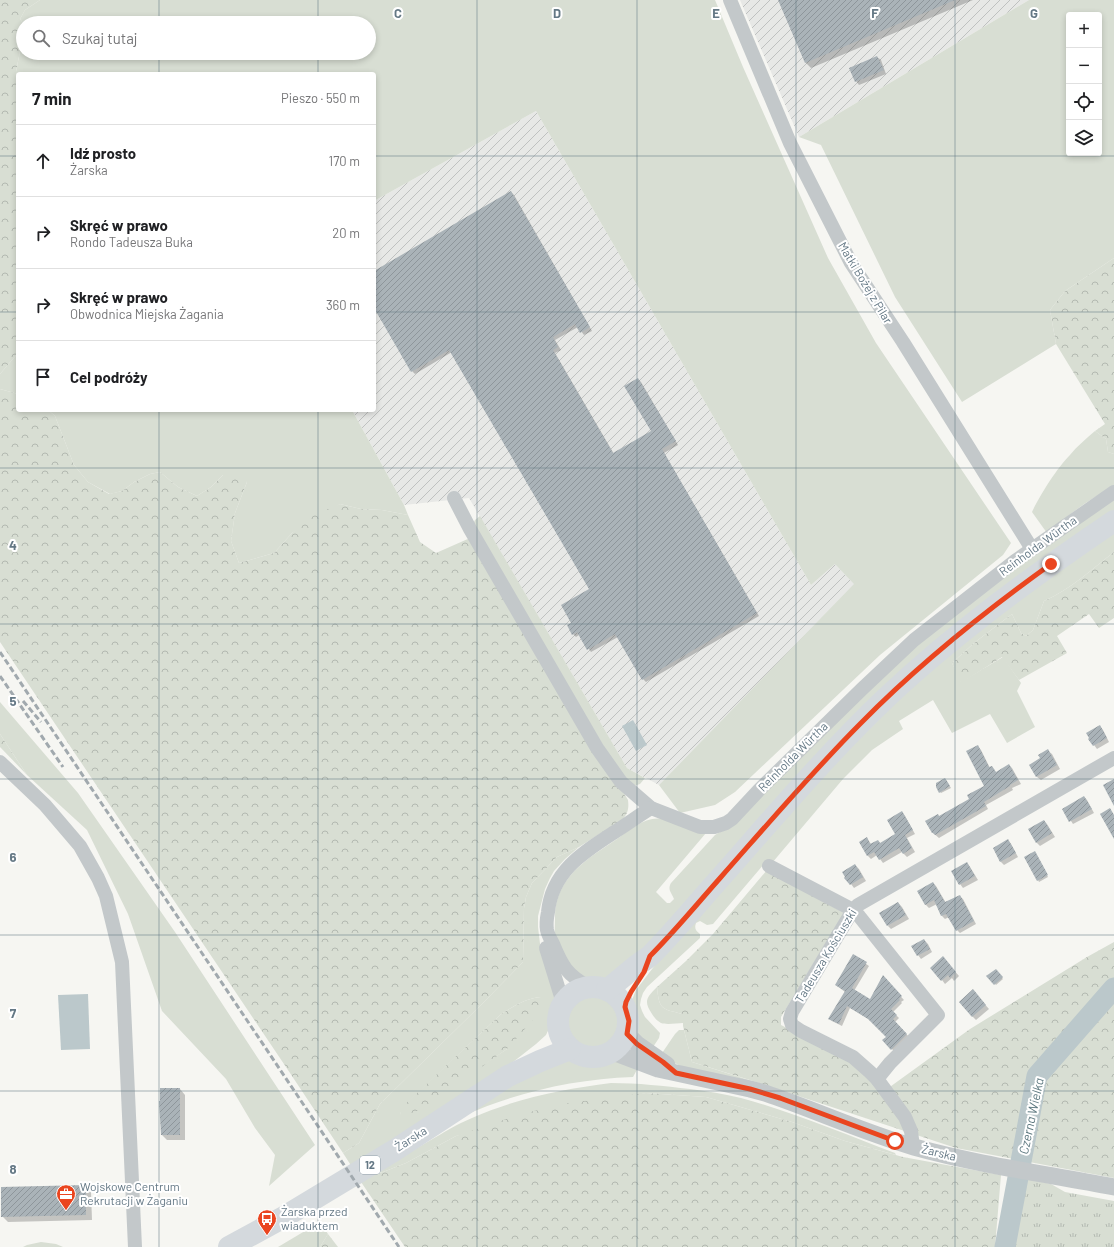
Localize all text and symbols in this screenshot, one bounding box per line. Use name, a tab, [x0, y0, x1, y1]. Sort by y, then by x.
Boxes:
text: C	[394, 5, 402, 21]
text: D	[553, 5, 561, 21]
text: E	[712, 5, 720, 21]
text: F	[871, 5, 879, 21]
text: G	[1030, 5, 1038, 21]
map controls	[1066, 12, 1102, 156]
button: +	[1066, 12, 1102, 48]
search box	[16, 16, 376, 60]
icon: search	[30, 27, 52, 49]
text: Szukaj tutaj	[62, 29, 138, 47]
button: −	[1066, 48, 1102, 84]
button: locate	[1066, 84, 1102, 120]
text: 7 min	[32, 88, 72, 108]
text: Pieszo · 550 m	[281, 90, 360, 106]
button: layers	[1066, 120, 1102, 156]
text: Idź prosto	[70, 144, 136, 162]
icon: ahead	[32, 150, 54, 172]
text: 170 m	[329, 153, 360, 169]
text: Żarska	[70, 162, 108, 178]
text: Skręć w prawo	[70, 216, 168, 234]
icon: right	[32, 222, 54, 244]
text: 20 m	[332, 225, 360, 241]
text: Rondo Tadeusza Buka	[70, 234, 193, 250]
street label: Matki Bożej z Pilar	[836, 239, 896, 326]
text: Skręć w prawo	[70, 288, 168, 306]
icon: right	[32, 294, 54, 316]
text: 360 m	[326, 297, 360, 313]
text: Obwodnica Miejska Żagania	[70, 306, 224, 322]
icon: arrive	[32, 366, 54, 388]
text: Cel podróży	[70, 368, 148, 386]
street label: Reinholda Würtha	[996, 512, 1079, 578]
text: 4	[9, 537, 17, 553]
route end	[1042, 555, 1060, 573]
text: 5	[9, 693, 17, 709]
street label: Reinholda Würtha	[755, 719, 830, 794]
text: 6	[10, 849, 17, 865]
street label: Tadeusza Kościuszki	[792, 906, 859, 1005]
text: 7	[10, 1005, 17, 1021]
water label: Czerna Wielka	[1015, 1076, 1047, 1156]
street label: Żarska	[392, 1123, 429, 1154]
route start	[886, 1132, 904, 1150]
street label: Żarska	[921, 1141, 958, 1163]
road number: 12	[360, 1156, 380, 1174]
text: 8	[9, 1161, 17, 1177]
place label: Wojskowe Centrum Rekrutacji w Żaganiu	[80, 1179, 188, 1207]
office icon: Wojskowe Centrum Rekrutacji w Żaganiu	[55, 1183, 77, 1211]
place label: Żarska przed wiaduktem	[281, 1204, 348, 1232]
bus stop icon: Żarska przed wiaduktem	[256, 1208, 278, 1236]

